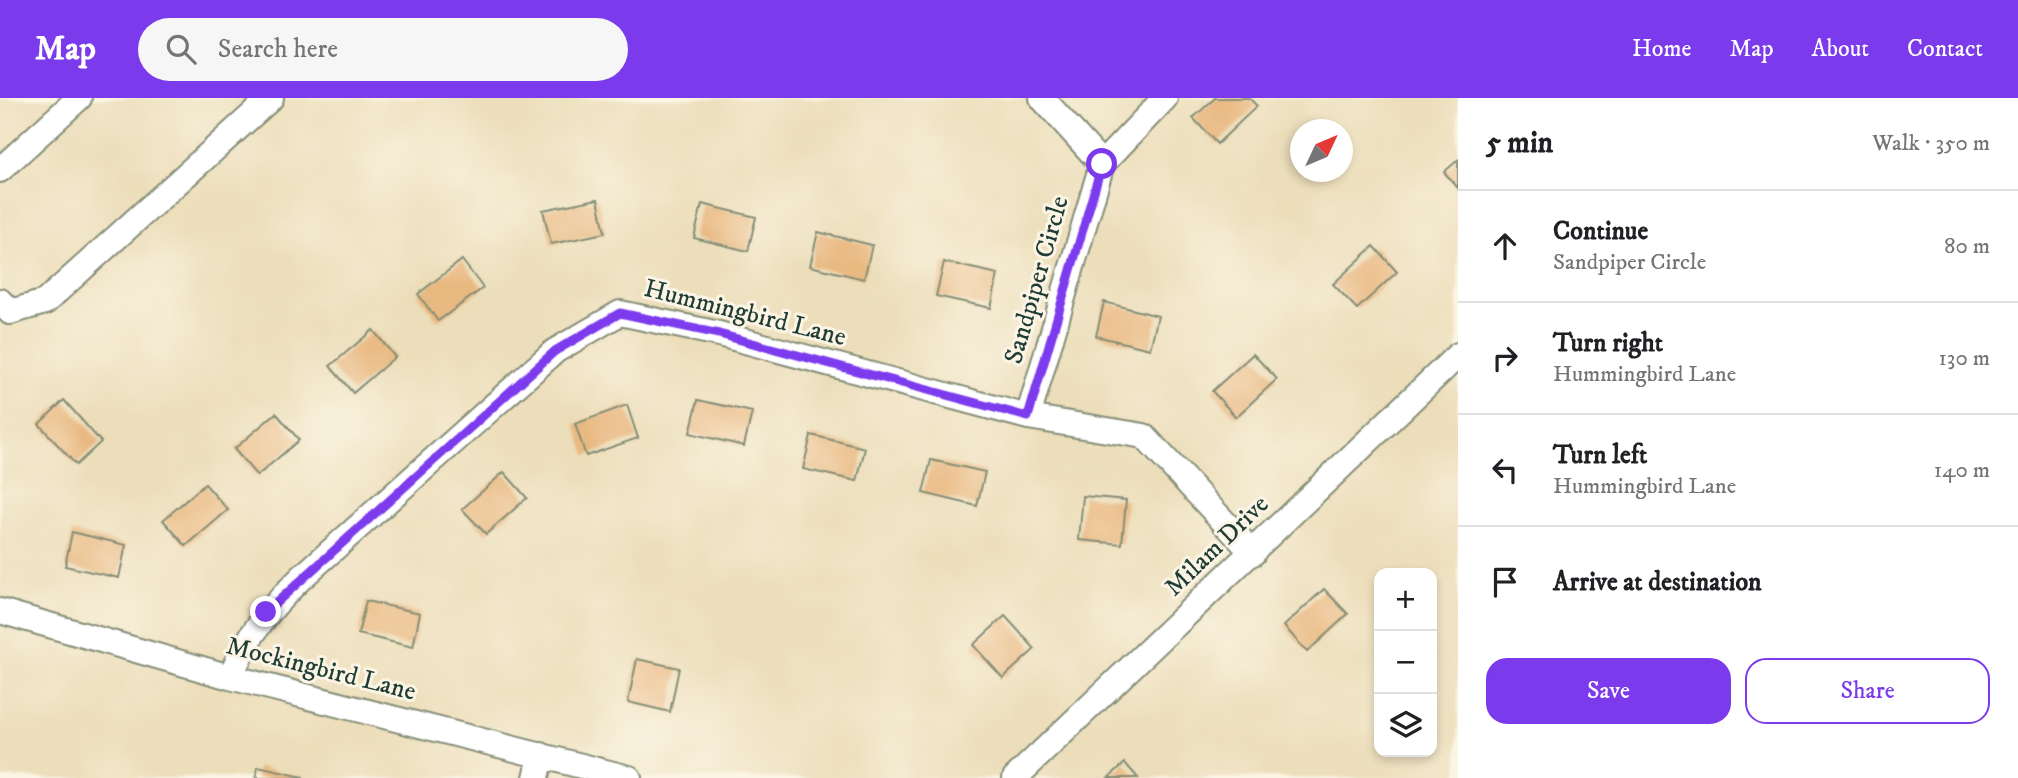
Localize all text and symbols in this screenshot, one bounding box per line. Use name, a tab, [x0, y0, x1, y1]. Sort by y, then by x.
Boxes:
search box	[138, 18, 628, 81]
text: Map	[35, 29, 96, 70]
icon: search	[162, 30, 200, 68]
text: Search here	[218, 33, 338, 66]
text: Home	[1632, 34, 1691, 64]
text: Map	[1729, 34, 1774, 64]
text: About	[1812, 34, 1869, 64]
text: Contact	[1907, 34, 1983, 64]
north arrow	[1290, 119, 1353, 182]
text: 5 min	[1486, 125, 1553, 162]
text: Walk · 350 m	[1872, 129, 1990, 158]
route start	[1086, 148, 1117, 179]
street label: Sandpiper Circle	[997, 192, 1077, 368]
text: Continue	[1553, 215, 1648, 248]
icon: ahead	[1486, 227, 1524, 265]
text: 80 m	[1944, 232, 1990, 261]
text: Sandpiper Circle	[1553, 248, 1706, 277]
street label: Hummingbird Lane	[641, 272, 849, 354]
text: Turn right	[1553, 327, 1663, 360]
icon: right	[1486, 339, 1524, 377]
text: 130 m	[1938, 344, 1990, 373]
text: Hummingbird Lane	[1553, 360, 1736, 389]
text: Turn left	[1553, 439, 1647, 472]
icon: left	[1486, 451, 1524, 489]
text: 140 m	[1934, 456, 1990, 485]
text: Hummingbird Lane	[1553, 472, 1736, 501]
street label: Milam Drive	[1158, 488, 1276, 604]
icon: arrive	[1486, 563, 1524, 601]
text: Arrive at destination	[1553, 566, 1762, 599]
map controls	[1374, 568, 1437, 757]
button: +	[1374, 568, 1437, 631]
route end	[250, 596, 281, 627]
street label: Mockingbird Lane	[223, 630, 419, 708]
button: −	[1374, 631, 1437, 694]
button: Save	[1486, 658, 1731, 724]
button: Share	[1745, 658, 1990, 724]
button: layers	[1374, 694, 1437, 757]

